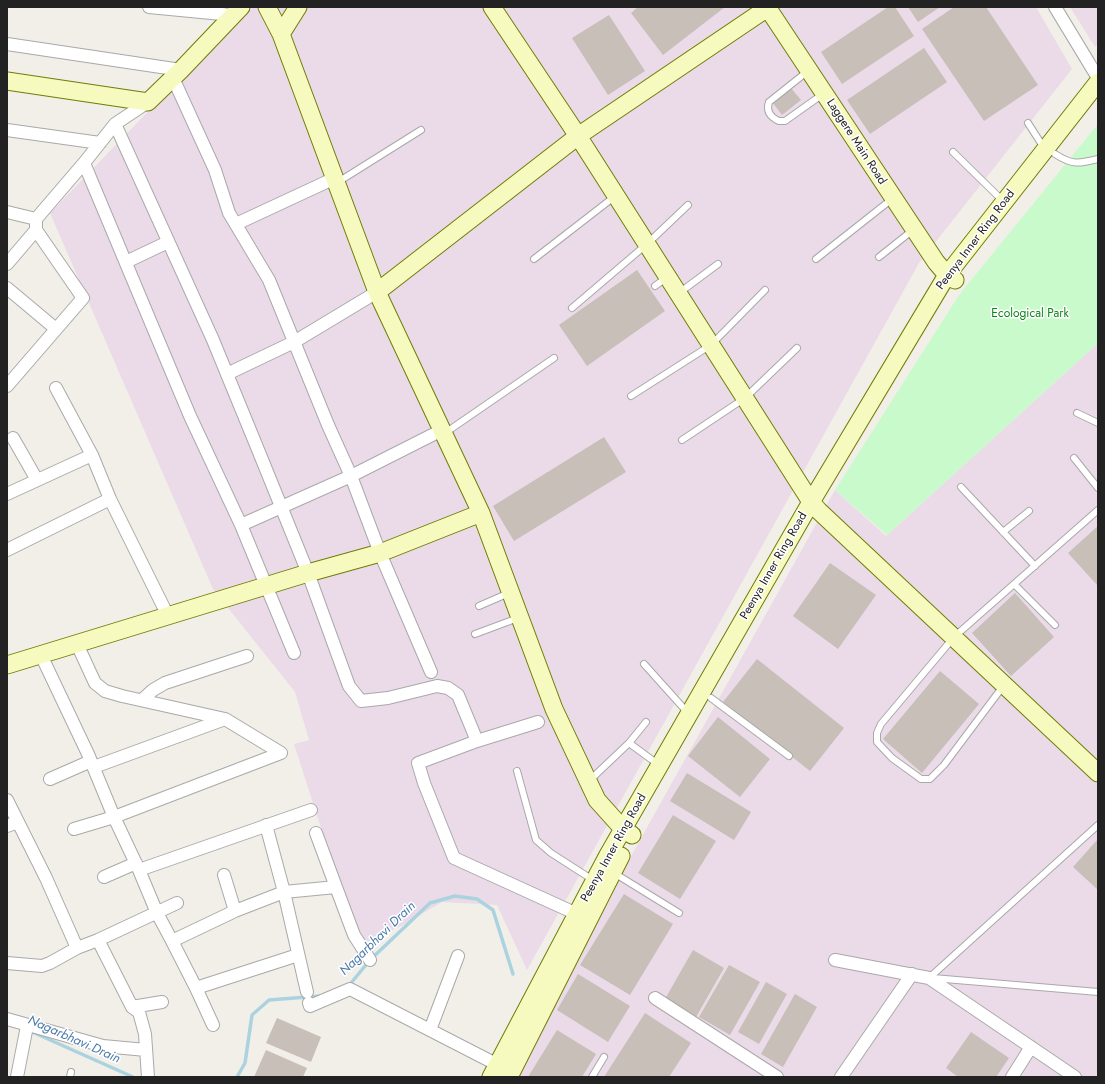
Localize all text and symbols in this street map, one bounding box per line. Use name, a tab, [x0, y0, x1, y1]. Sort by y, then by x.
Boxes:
street label: Laggere Main Road	[823, 97, 889, 187]
street label: Peenya Inner Ring Road	[934, 187, 1018, 293]
park label: Ecological Park	[991, 307, 1069, 321]
street label: Peenya Inner Ring Road	[737, 510, 811, 622]
street label: Peenya Inner Ring Road	[578, 791, 650, 905]
water label: Nagarbhavi Drain	[337, 899, 419, 979]
water label: Nagarbhavi Drain	[25, 1013, 123, 1067]

